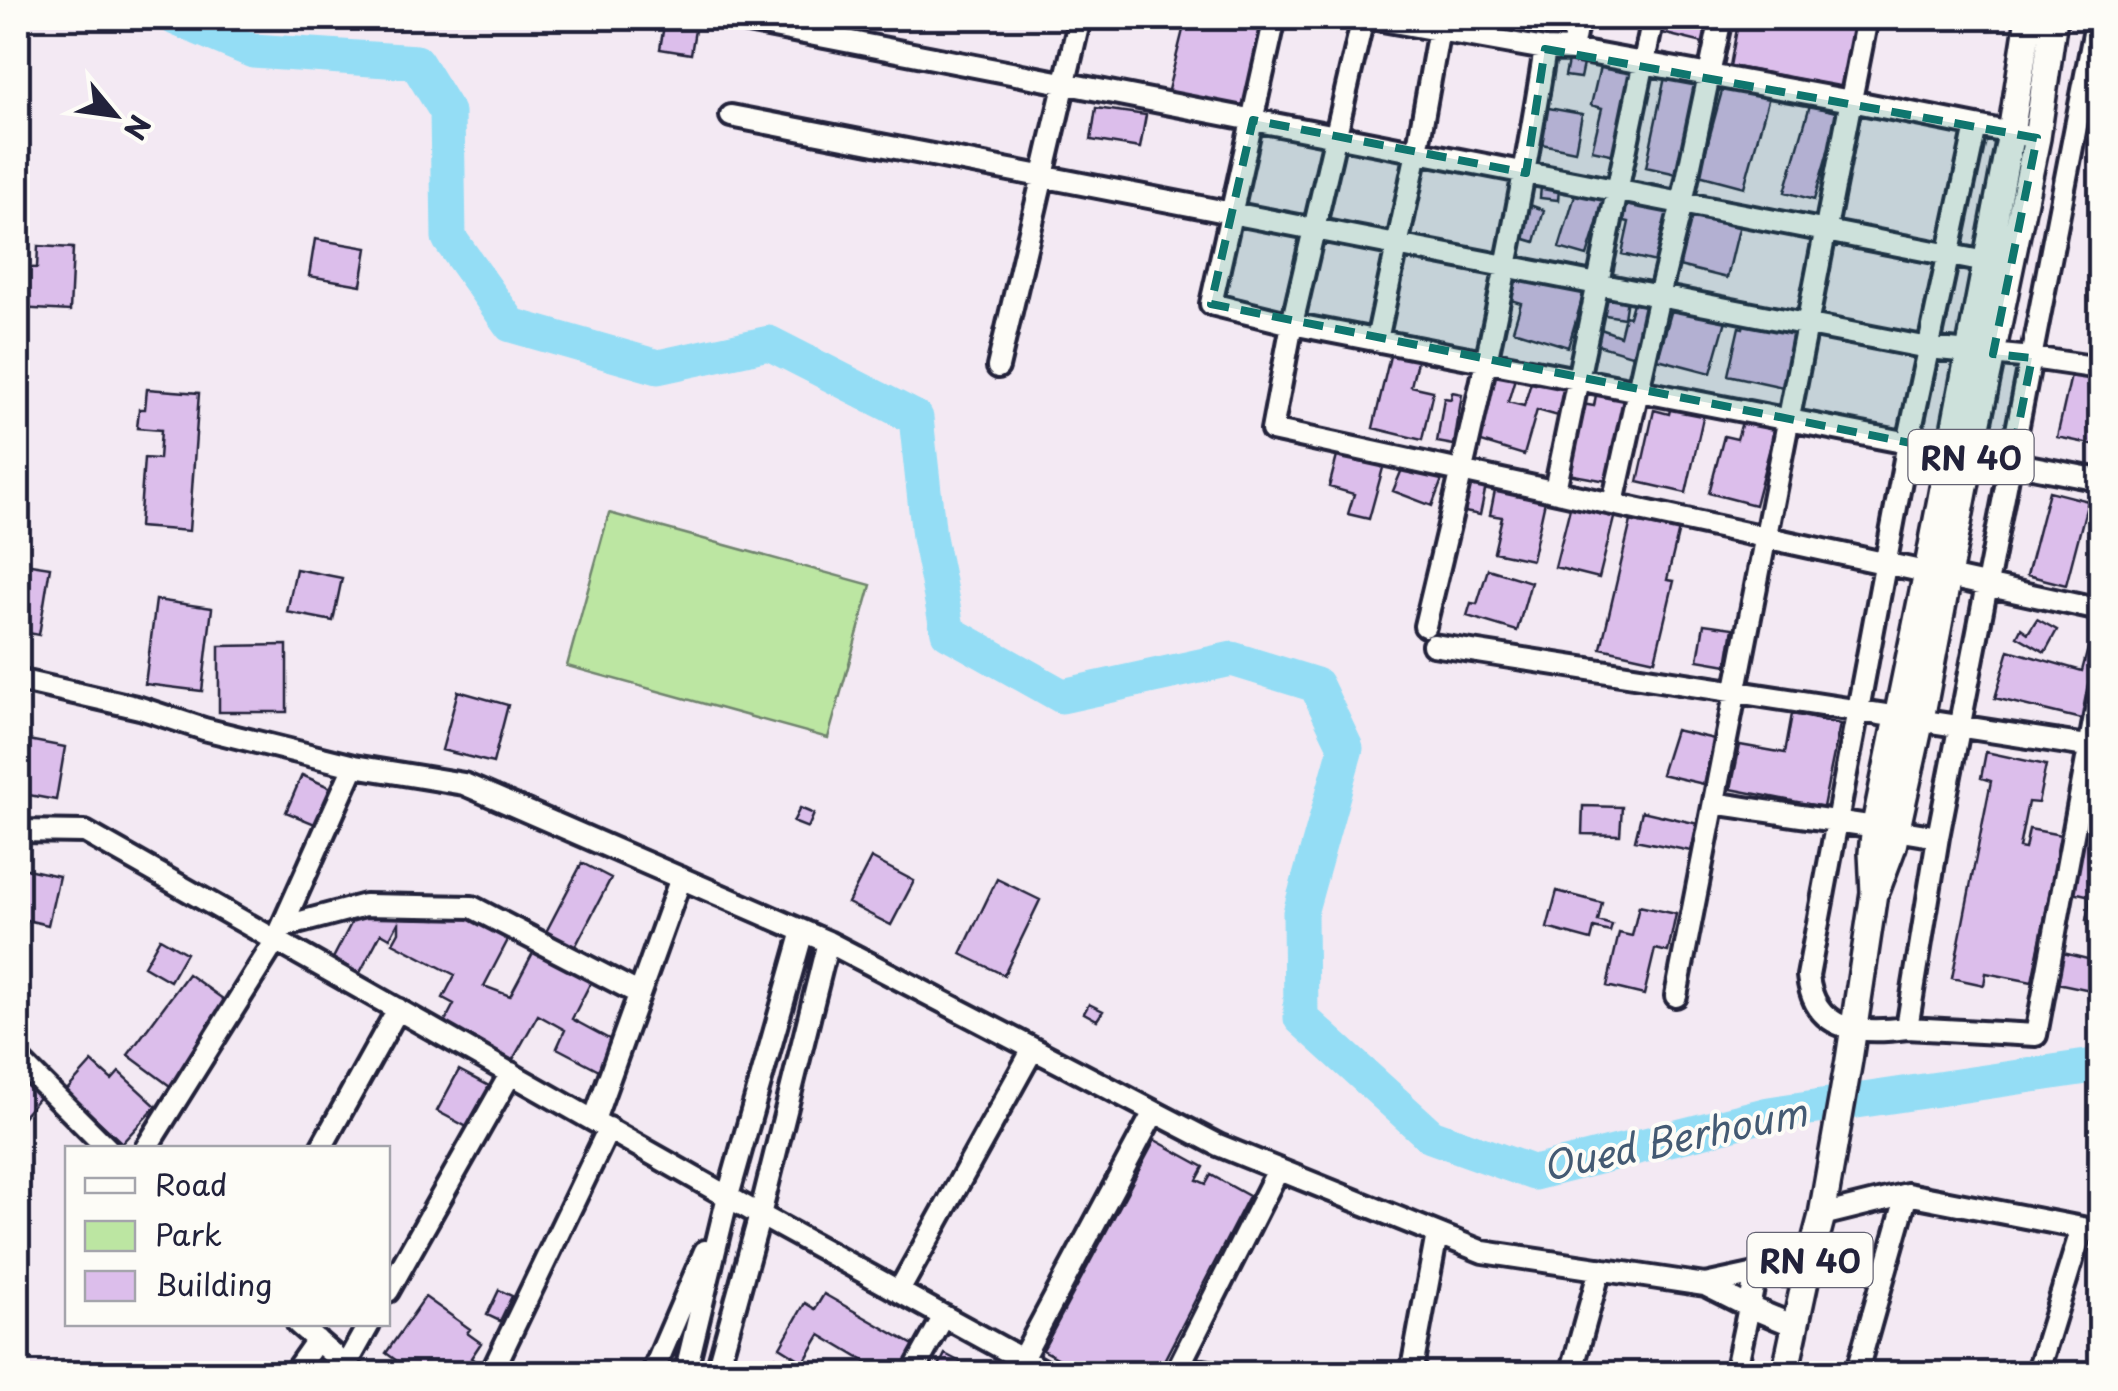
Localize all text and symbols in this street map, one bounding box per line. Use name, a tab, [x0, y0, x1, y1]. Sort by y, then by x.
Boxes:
north arrow	[65, 65, 165, 165]
text: N	[114, 108, 162, 148]
road number: RN 40	[1908, 430, 2034, 484]
water label: Oued Berhoum	[1536, 1082, 1813, 1194]
legend	[65, 1146, 390, 1326]
text: Road	[155, 1161, 228, 1206]
text: Park	[155, 1211, 222, 1256]
road number: RN 40	[1748, 1233, 1872, 1287]
text: Building	[155, 1261, 272, 1306]

